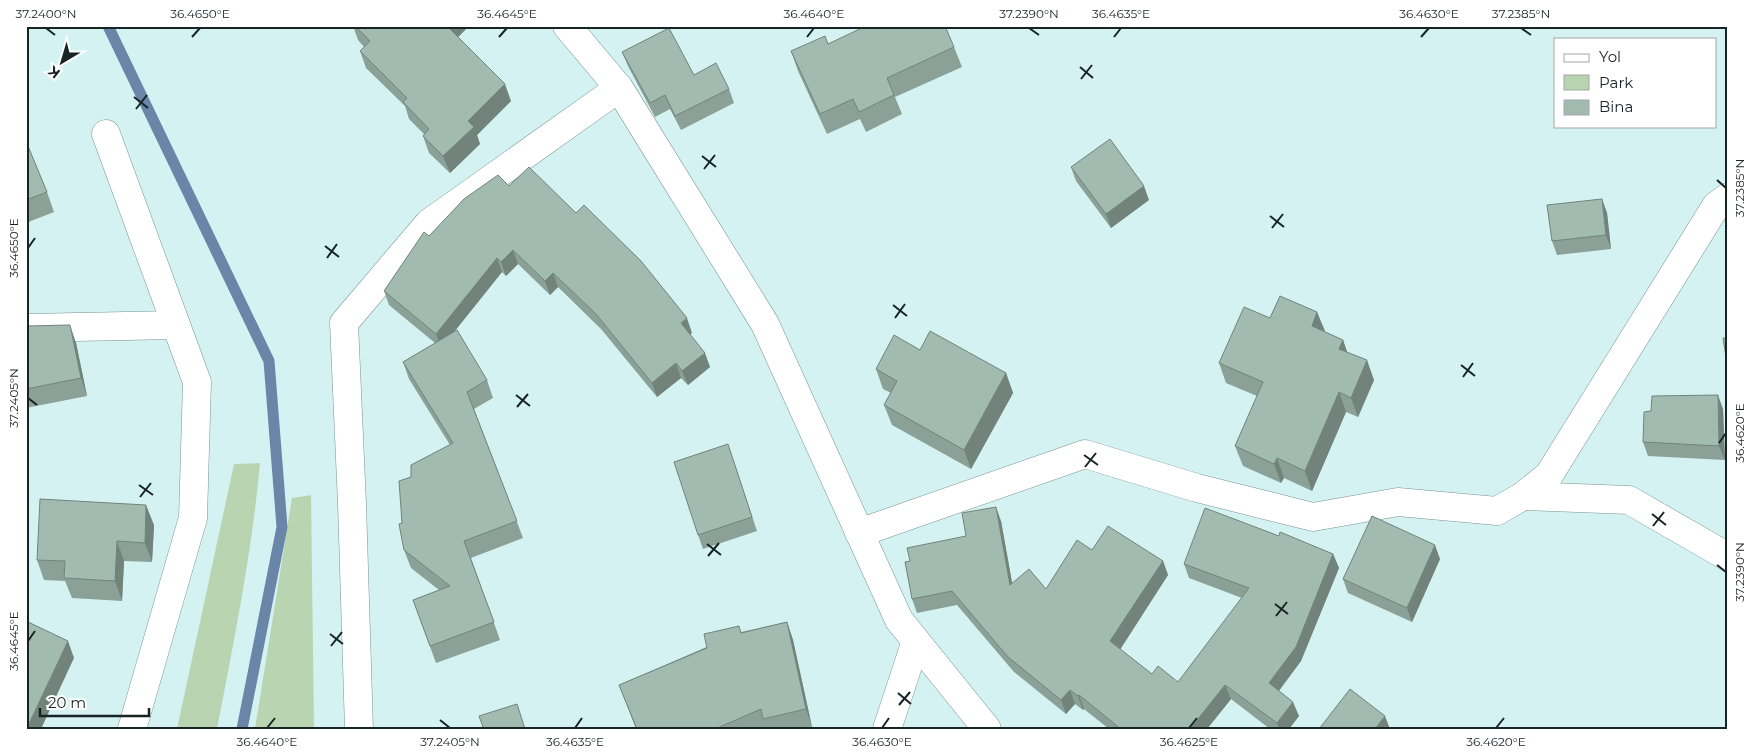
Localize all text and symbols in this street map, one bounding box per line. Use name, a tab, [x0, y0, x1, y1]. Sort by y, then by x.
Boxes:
text: 37.2400°N	[16, 6, 76, 21]
text: 36.4650°E	[170, 6, 230, 21]
text: 36.4645°E	[477, 6, 537, 21]
text: 36.4640°E	[784, 6, 844, 21]
text: 37.2390°N	[999, 6, 1059, 21]
text: 36.4635°E	[1092, 6, 1150, 21]
text: 36.4630°E	[1399, 6, 1459, 21]
text: 37.2385°N	[1492, 6, 1550, 21]
north arrow	[38, 38, 88, 88]
legend	[1554, 38, 1716, 128]
text: Yol	[1599, 47, 1621, 66]
text: K	[44, 62, 64, 83]
text: Park	[1599, 73, 1633, 92]
text: Bina	[1599, 97, 1633, 116]
text: 37.2385°N	[1732, 159, 1747, 217]
text: 36.4650°E	[6, 218, 21, 278]
text: 37.2405°N	[6, 368, 21, 428]
text: 36.4620°E	[1732, 403, 1747, 463]
text: 37.2390°N	[1732, 542, 1747, 602]
text: 36.4645°E	[6, 611, 21, 671]
scale bar	[40, 685, 149, 717]
text: 20 m	[48, 693, 86, 712]
text: 36.4640°E	[237, 734, 297, 749]
text: 37.2405°N	[420, 734, 480, 749]
text: 36.4635°E	[546, 734, 604, 749]
text: 36.4630°E	[852, 734, 912, 749]
text: 36.4625°E	[1160, 734, 1218, 749]
text: 36.4620°E	[1466, 734, 1526, 749]

